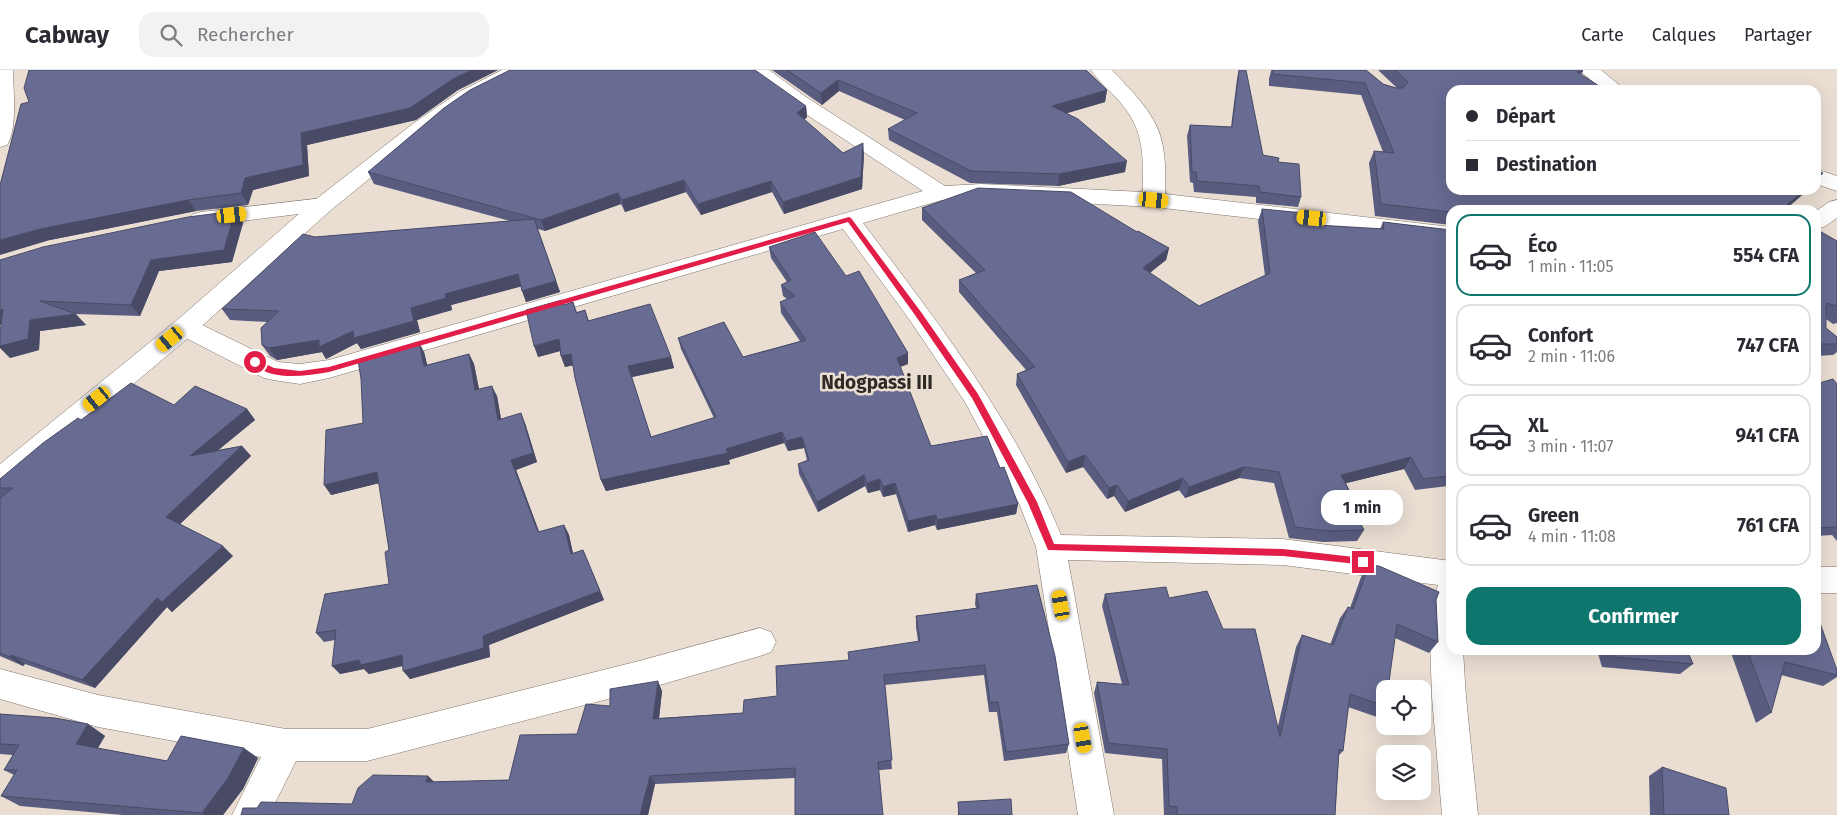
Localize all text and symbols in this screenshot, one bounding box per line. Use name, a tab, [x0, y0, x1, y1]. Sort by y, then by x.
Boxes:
search box	[139, 12, 489, 57]
text: Cabway	[25, 21, 109, 49]
icon: search	[157, 21, 185, 49]
text: Rechercher	[197, 23, 294, 46]
text: Carte	[1581, 24, 1624, 46]
text: Calques	[1652, 24, 1716, 46]
text: Partager	[1744, 24, 1812, 46]
text: Départ	[1496, 105, 1555, 128]
text: Destination	[1496, 153, 1597, 176]
car	[1138, 191, 1169, 209]
car	[216, 206, 247, 224]
car	[1296, 209, 1327, 227]
icon: car	[1468, 233, 1513, 278]
text: Éco	[1528, 234, 1557, 257]
text: 554 CFA	[1733, 244, 1799, 267]
text: 1 min · 11:05	[1528, 257, 1614, 276]
icon: car	[1468, 323, 1513, 368]
car	[153, 324, 186, 354]
text: Confort	[1528, 324, 1593, 347]
text: 747 CFA	[1737, 334, 1799, 357]
text: 2 min · 11:06	[1528, 347, 1615, 366]
route start	[244, 351, 266, 373]
district label: Ndogpassi III	[821, 371, 933, 394]
car	[80, 384, 113, 414]
icon: car	[1468, 413, 1513, 458]
text: XL	[1528, 414, 1549, 437]
text: 941 CFA	[1735, 424, 1799, 447]
text: 3 min · 11:07	[1528, 437, 1613, 456]
callout: 1 min	[1322, 490, 1404, 524]
text: 1 min	[1343, 498, 1381, 517]
icon: car	[1468, 503, 1513, 548]
text: Green	[1528, 504, 1579, 527]
text: 761 CFA	[1737, 514, 1799, 537]
text: 4 min · 11:08	[1528, 527, 1616, 546]
route end	[1352, 551, 1374, 573]
button: Confirmer	[1466, 587, 1801, 645]
car	[1051, 589, 1070, 621]
map controls	[1376, 680, 1431, 800]
button: locate	[1376, 680, 1431, 735]
car	[1073, 722, 1092, 754]
button: layers	[1376, 745, 1431, 800]

